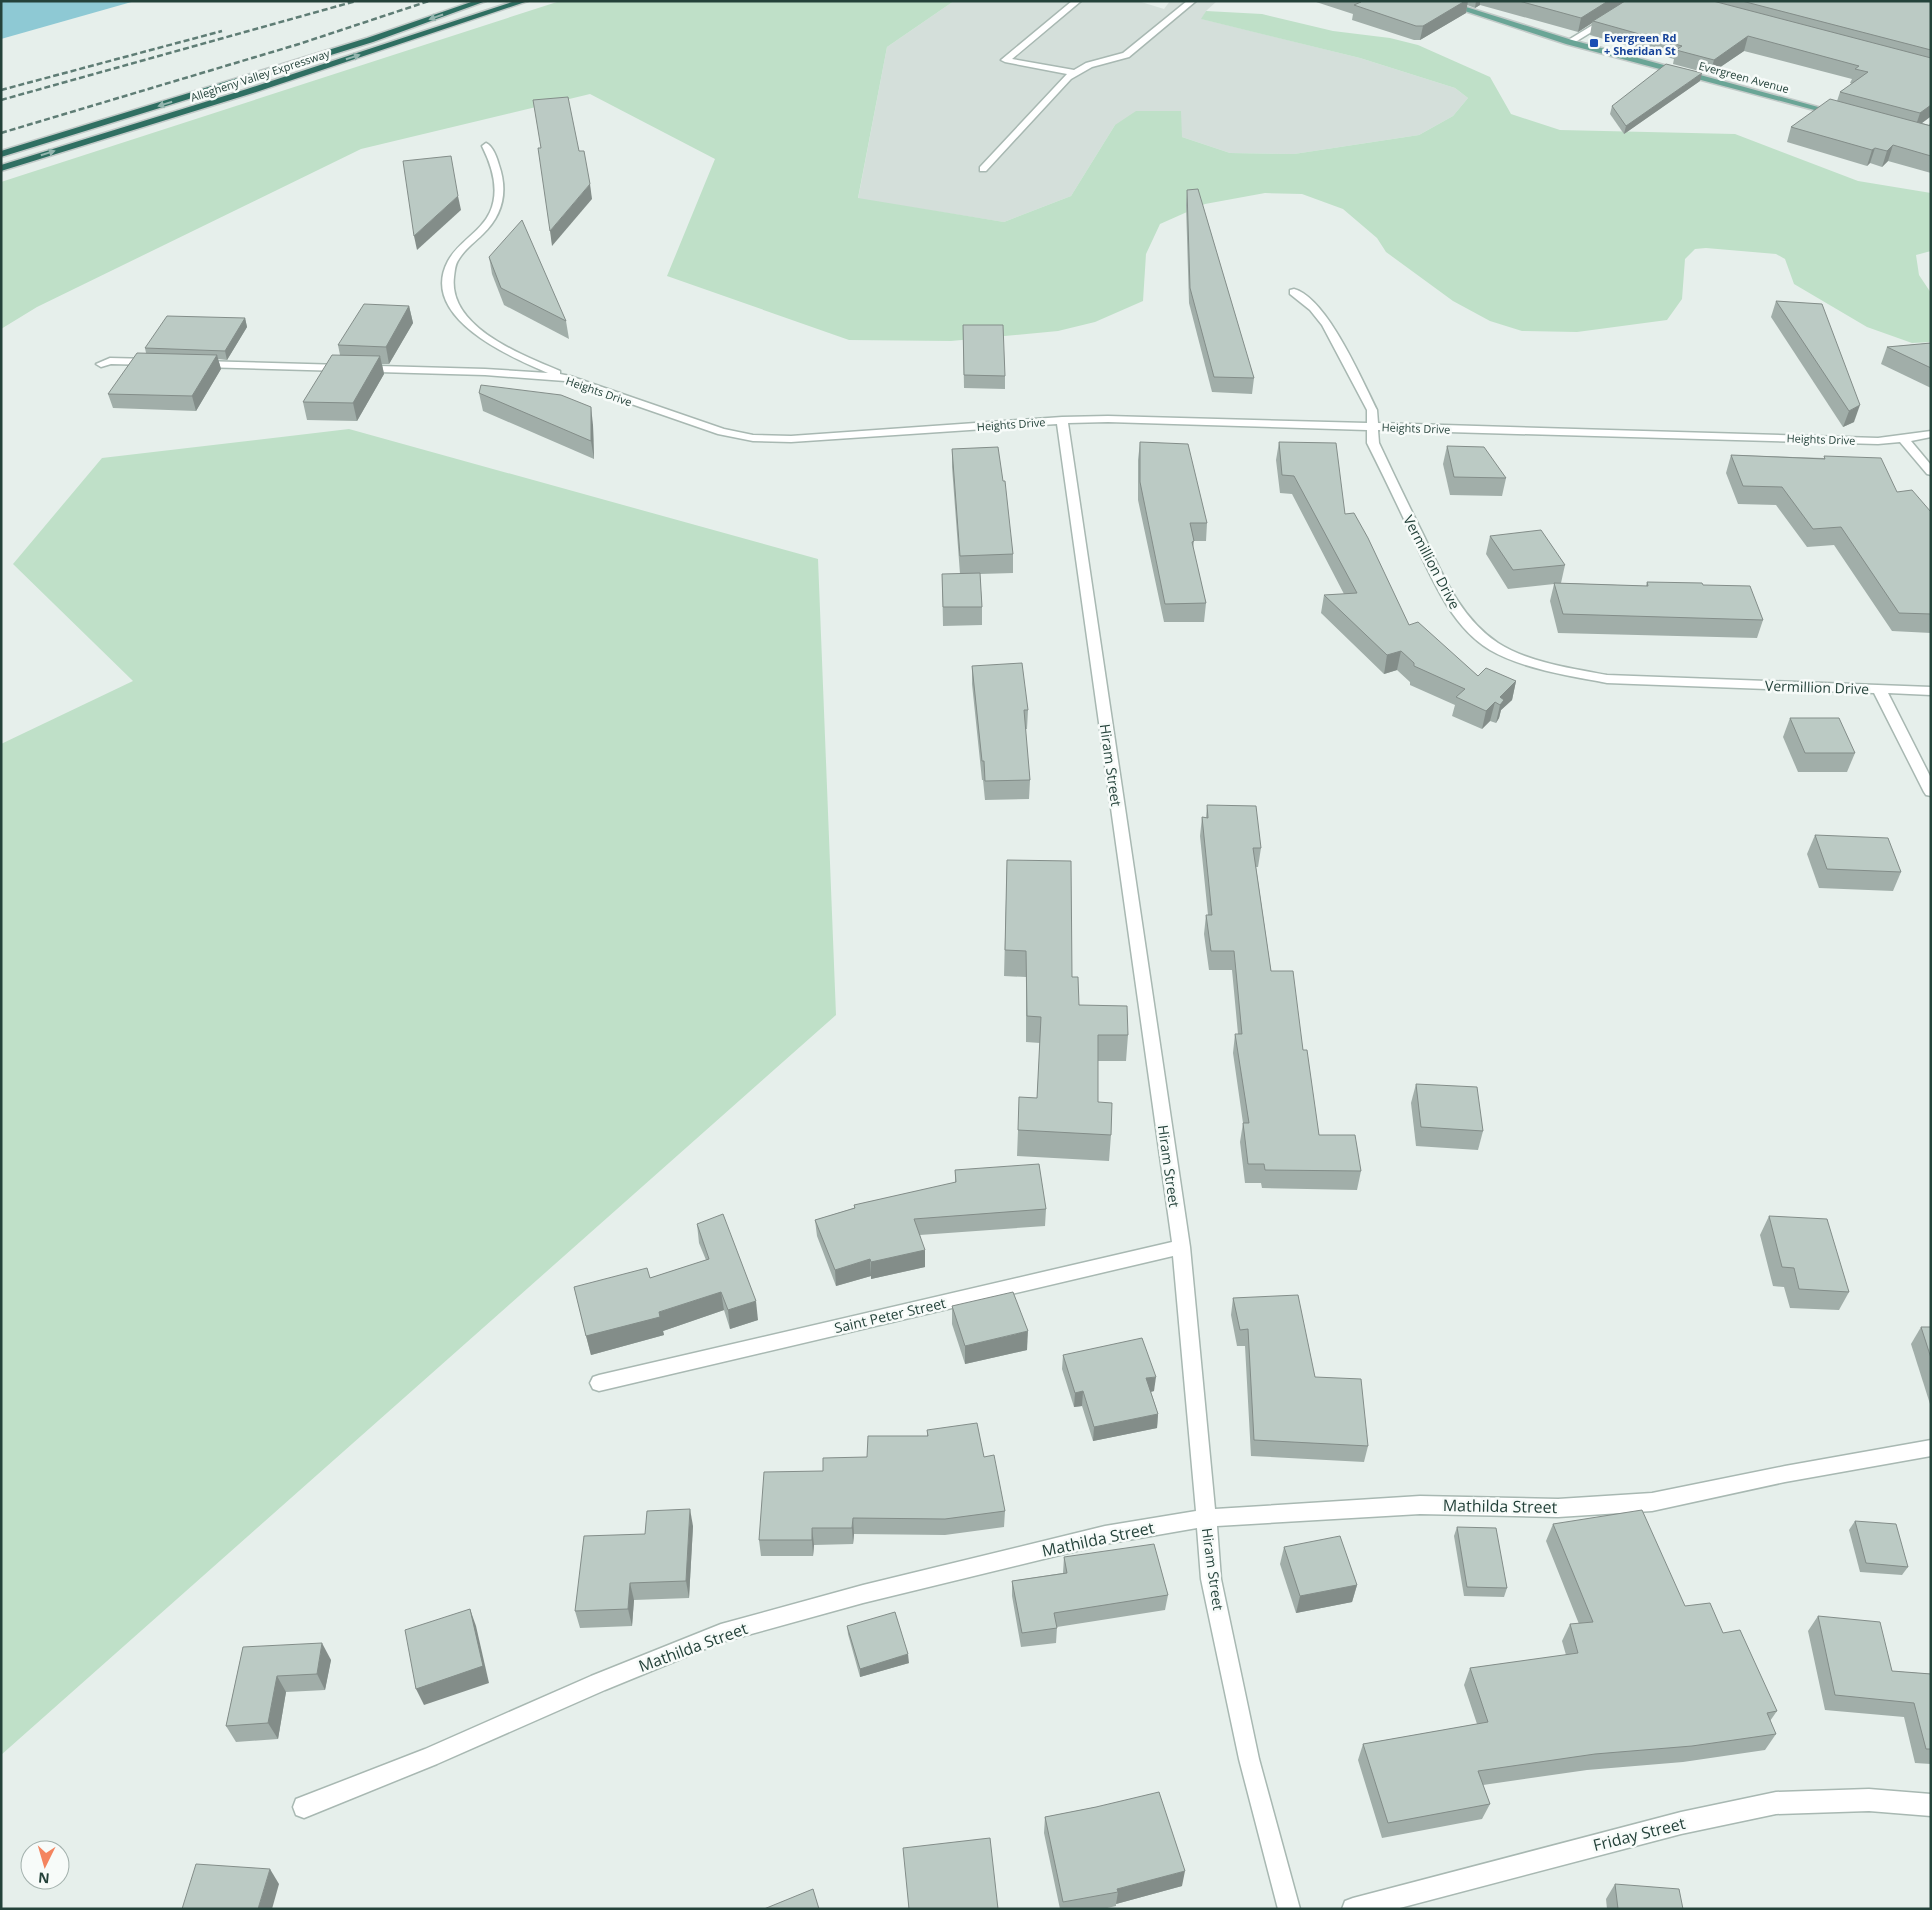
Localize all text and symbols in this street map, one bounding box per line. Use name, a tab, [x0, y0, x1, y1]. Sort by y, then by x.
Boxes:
one-way arrow	[429, 14, 444, 21]
place label: Evergreen Rd + Sheridan St	[1604, 30, 1676, 58]
marker: Evergreen Rd + Sheridan St	[1588, 37, 1600, 49]
street label: Allegheny Valley Expressway	[189, 45, 332, 105]
one-way arrow	[346, 53, 361, 61]
street label: Evergreen Avenue	[1697, 58, 1791, 96]
one-way arrow	[157, 100, 172, 108]
one-way arrow	[40, 149, 55, 157]
street label: Heights Drive	[564, 373, 634, 409]
street label: Heights Drive	[976, 414, 1046, 434]
street label: Heights Drive	[1381, 419, 1451, 437]
street label: Heights Drive	[1786, 430, 1856, 448]
street label: Vermillion Drive	[1399, 512, 1465, 612]
street label: Vermillion Drive	[1765, 676, 1869, 698]
street label: Hiram Street	[1096, 723, 1126, 807]
street label: Hiram Street	[1154, 1124, 1184, 1208]
street label: Saint Peter Street	[832, 1293, 948, 1337]
street label: Mathilda Street	[1443, 1494, 1558, 1518]
street label: Mathilda Street	[1040, 1516, 1157, 1562]
street label: Hiram Street	[1198, 1527, 1228, 1611]
street label: Mathilda Street	[635, 1617, 751, 1677]
street label: Friday Street	[1591, 1812, 1688, 1856]
north arrow	[20, 1840, 70, 1890]
text: N	[37, 1868, 50, 1888]

